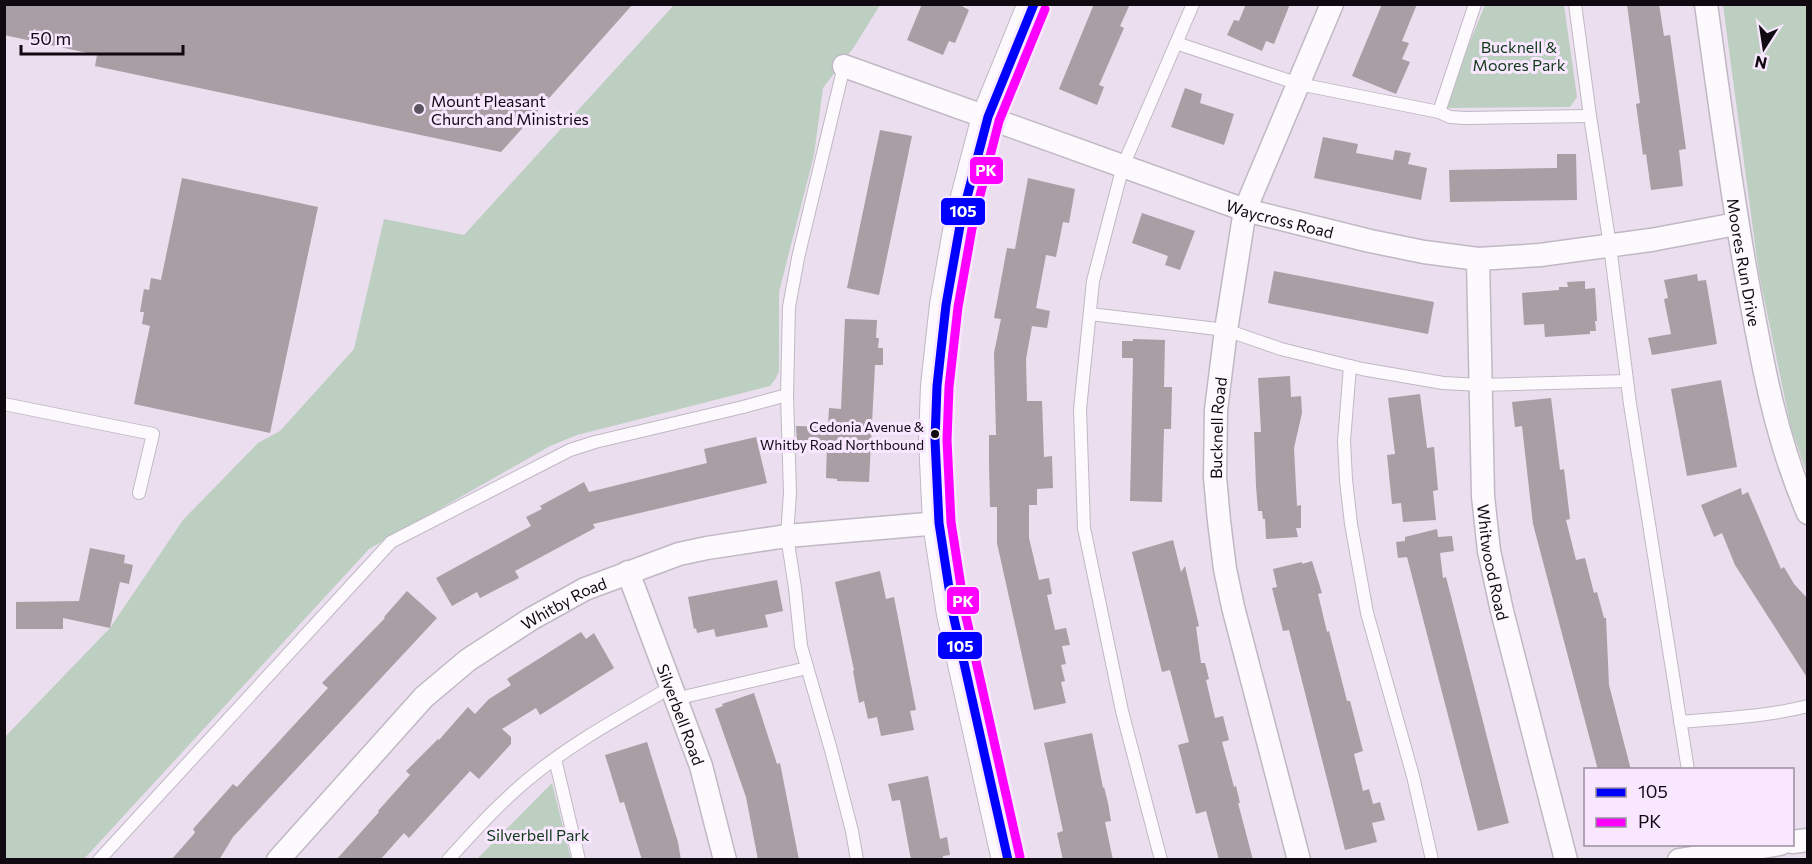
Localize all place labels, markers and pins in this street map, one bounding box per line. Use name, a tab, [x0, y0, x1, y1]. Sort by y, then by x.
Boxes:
place label: Mount Pleasant Church and Ministries	[431, 91, 589, 128]
marker: Mount Pleasant Church and Ministries	[412, 102, 426, 116]
place label: Cedonia Avenue & Whitby Road Northbound	[760, 418, 925, 453]
marker: Cedonia Avenue & Whitby Road Northbound	[929, 428, 941, 440]

